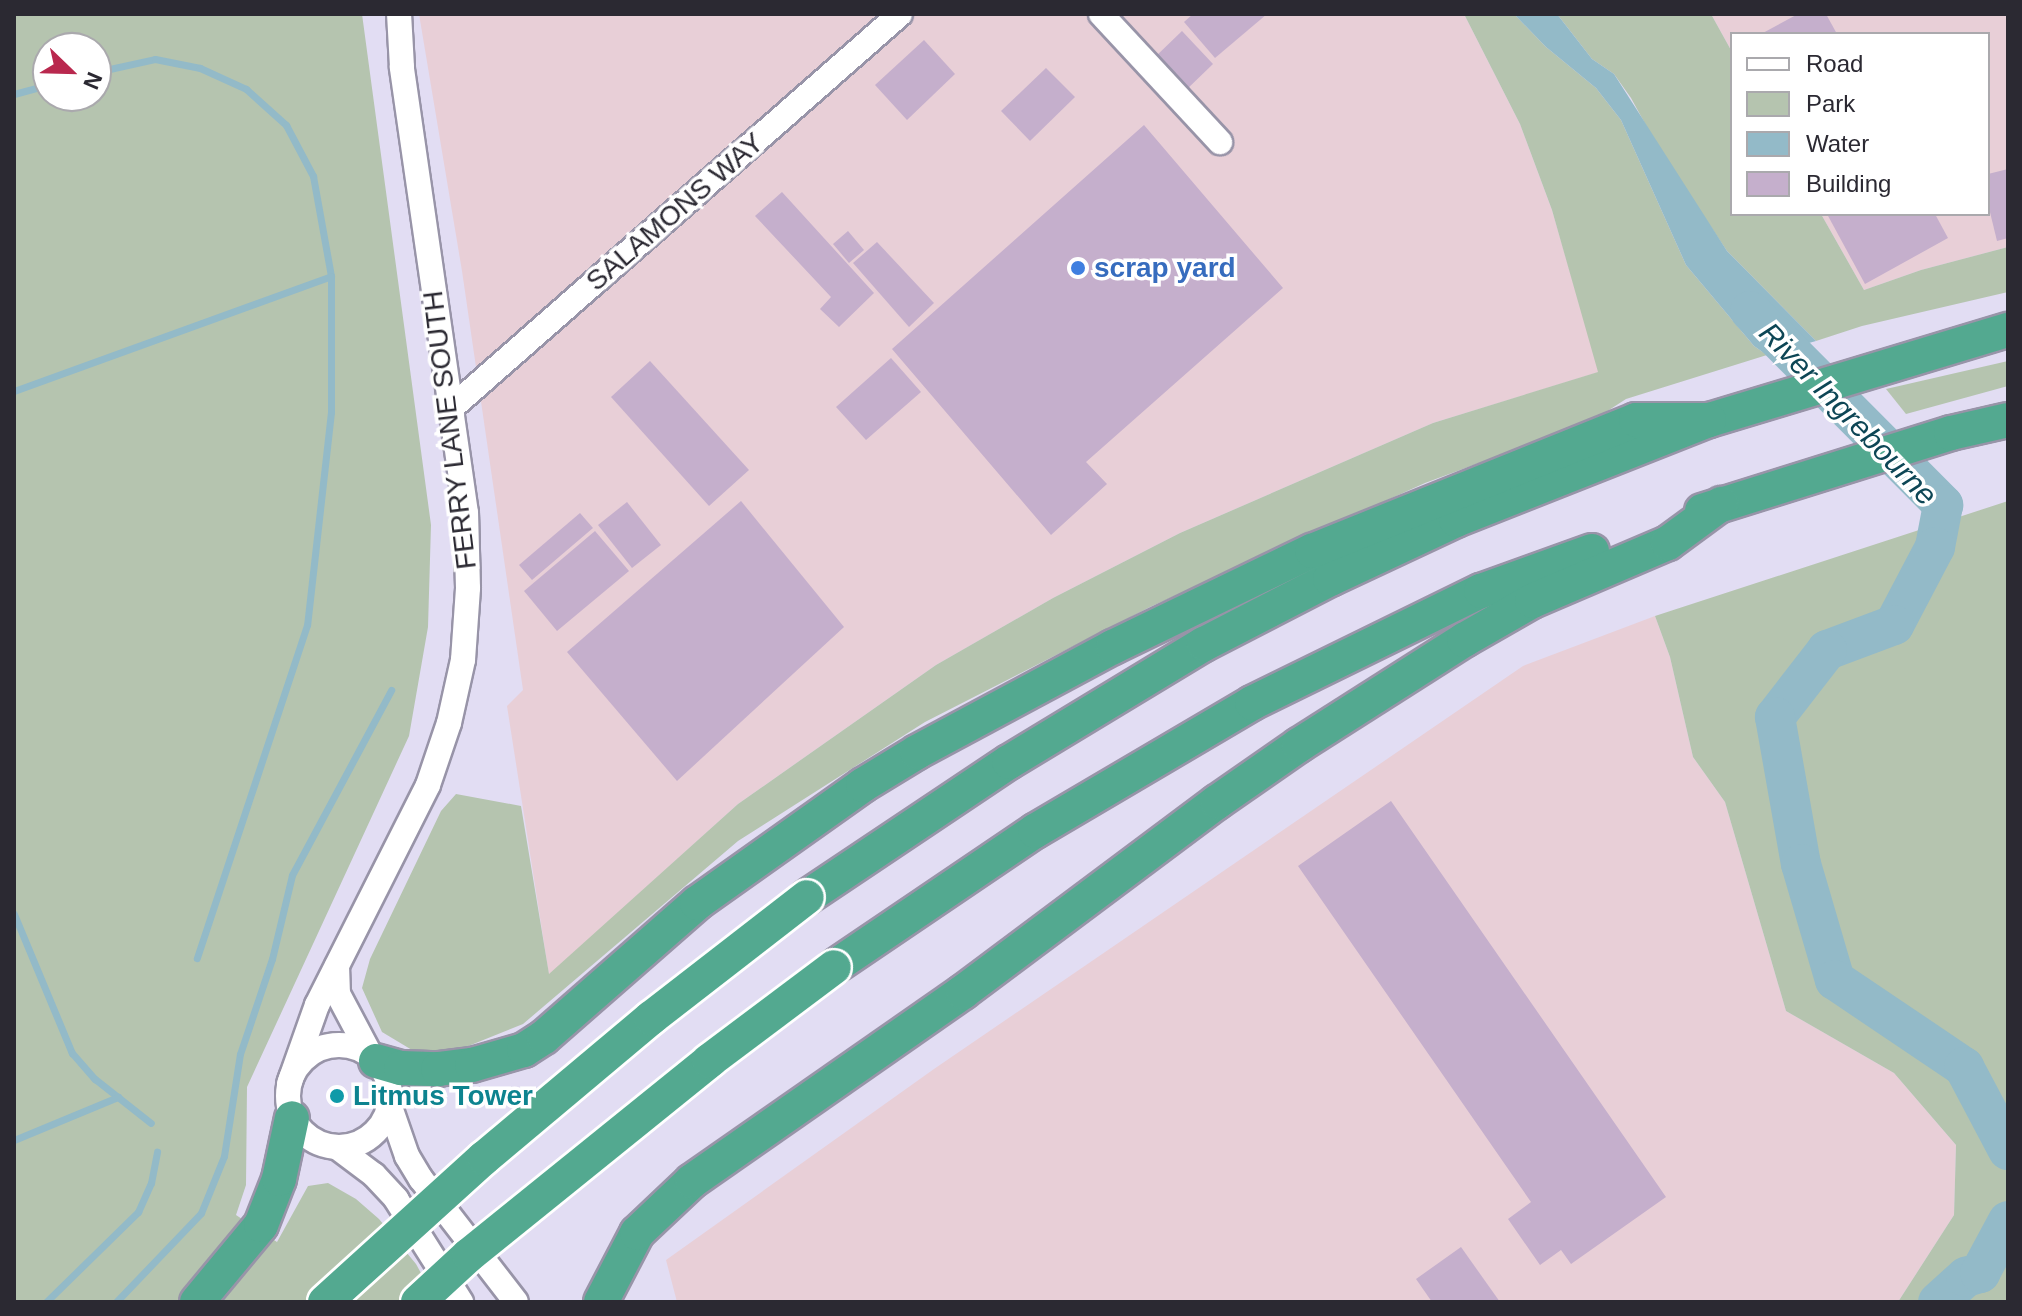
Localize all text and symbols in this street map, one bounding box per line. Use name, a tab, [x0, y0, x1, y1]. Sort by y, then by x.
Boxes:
north arrow	[32, 32, 112, 112]
legend	[1730, 32, 1990, 216]
text: Road	[1806, 50, 1863, 77]
text: N	[78, 69, 107, 93]
text: Park	[1806, 90, 1855, 117]
street label: SALAMONS WAY	[579, 126, 771, 298]
text: Water	[1806, 130, 1869, 157]
text: Building	[1806, 170, 1891, 197]
place label: scrap yard	[1094, 251, 1236, 285]
marker: scrap yard	[1069, 259, 1087, 277]
street label: FERRY LANE SOUTH	[416, 288, 484, 572]
water label: River Ingrebourne	[1752, 315, 1944, 513]
place label: Litmus Tower	[353, 1079, 533, 1113]
marker: Litmus Tower	[328, 1087, 346, 1105]

